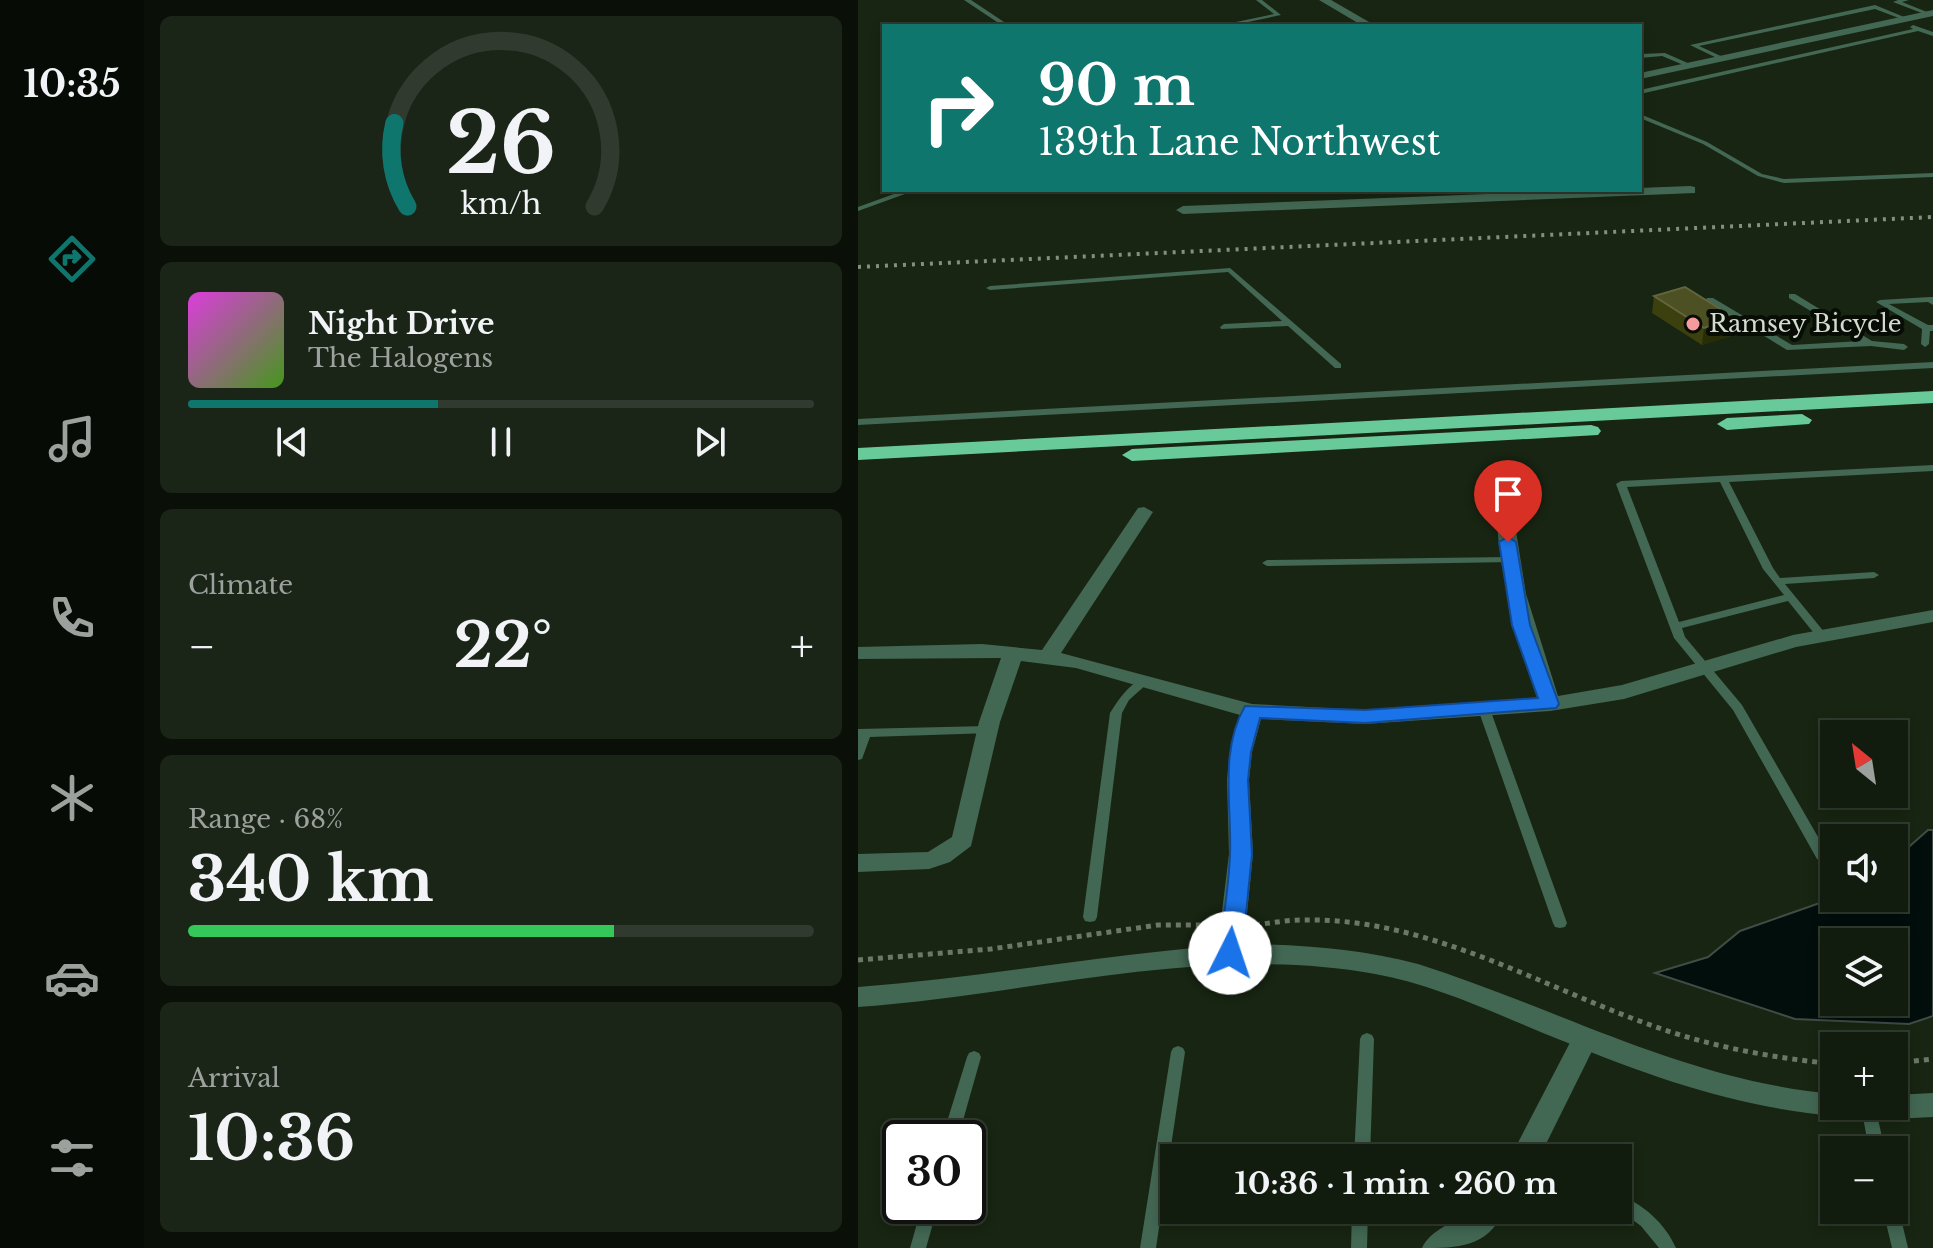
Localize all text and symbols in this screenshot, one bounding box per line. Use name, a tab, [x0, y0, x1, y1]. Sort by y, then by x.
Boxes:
text: 90 m	[1038, 51, 1195, 120]
icon: right	[906, 56, 1010, 160]
text: 10:35	[23, 62, 121, 107]
text: 26	[446, 92, 556, 195]
text: 139th Lane Northwest	[1038, 120, 1440, 165]
text: km/h	[460, 186, 542, 222]
icon: directions	[44, 231, 100, 287]
text: Night Drive	[308, 305, 494, 342]
place label: Ramsey Bicycle	[1709, 309, 1902, 338]
marker: Ramsey Bicycle	[1684, 315, 1702, 333]
text: The Halogens	[308, 342, 493, 374]
icon: music	[44, 411, 100, 467]
icon: previous	[270, 420, 314, 464]
icon: pause	[479, 420, 523, 464]
icon: next	[688, 420, 732, 464]
pin	[1474, 460, 1542, 542]
icon: arrive	[1486, 472, 1530, 516]
text: Climate	[188, 569, 293, 601]
icon: phone	[44, 590, 100, 646]
text: 22°	[454, 609, 552, 683]
text: −	[188, 619, 216, 674]
text: +	[790, 619, 814, 674]
north arrow	[1820, 720, 1908, 808]
map controls	[1820, 720, 1908, 1224]
icon: climate	[44, 770, 100, 826]
text: Range · 68%	[188, 803, 343, 835]
button: sound	[1820, 824, 1908, 912]
text: 340 km	[188, 843, 434, 917]
position arrow	[1188, 911, 1272, 995]
button: layers	[1820, 928, 1908, 1016]
icon: car	[44, 950, 100, 1006]
button: +	[1820, 1032, 1908, 1120]
text: Arrival	[188, 1062, 280, 1094]
text: 10:36	[188, 1102, 355, 1176]
speed limit sign: 30	[882, 1120, 986, 1224]
icon: filters	[44, 1130, 100, 1186]
button: −	[1820, 1136, 1908, 1224]
text: 10:36 · 1 min · 260 m	[1235, 1165, 1557, 1202]

